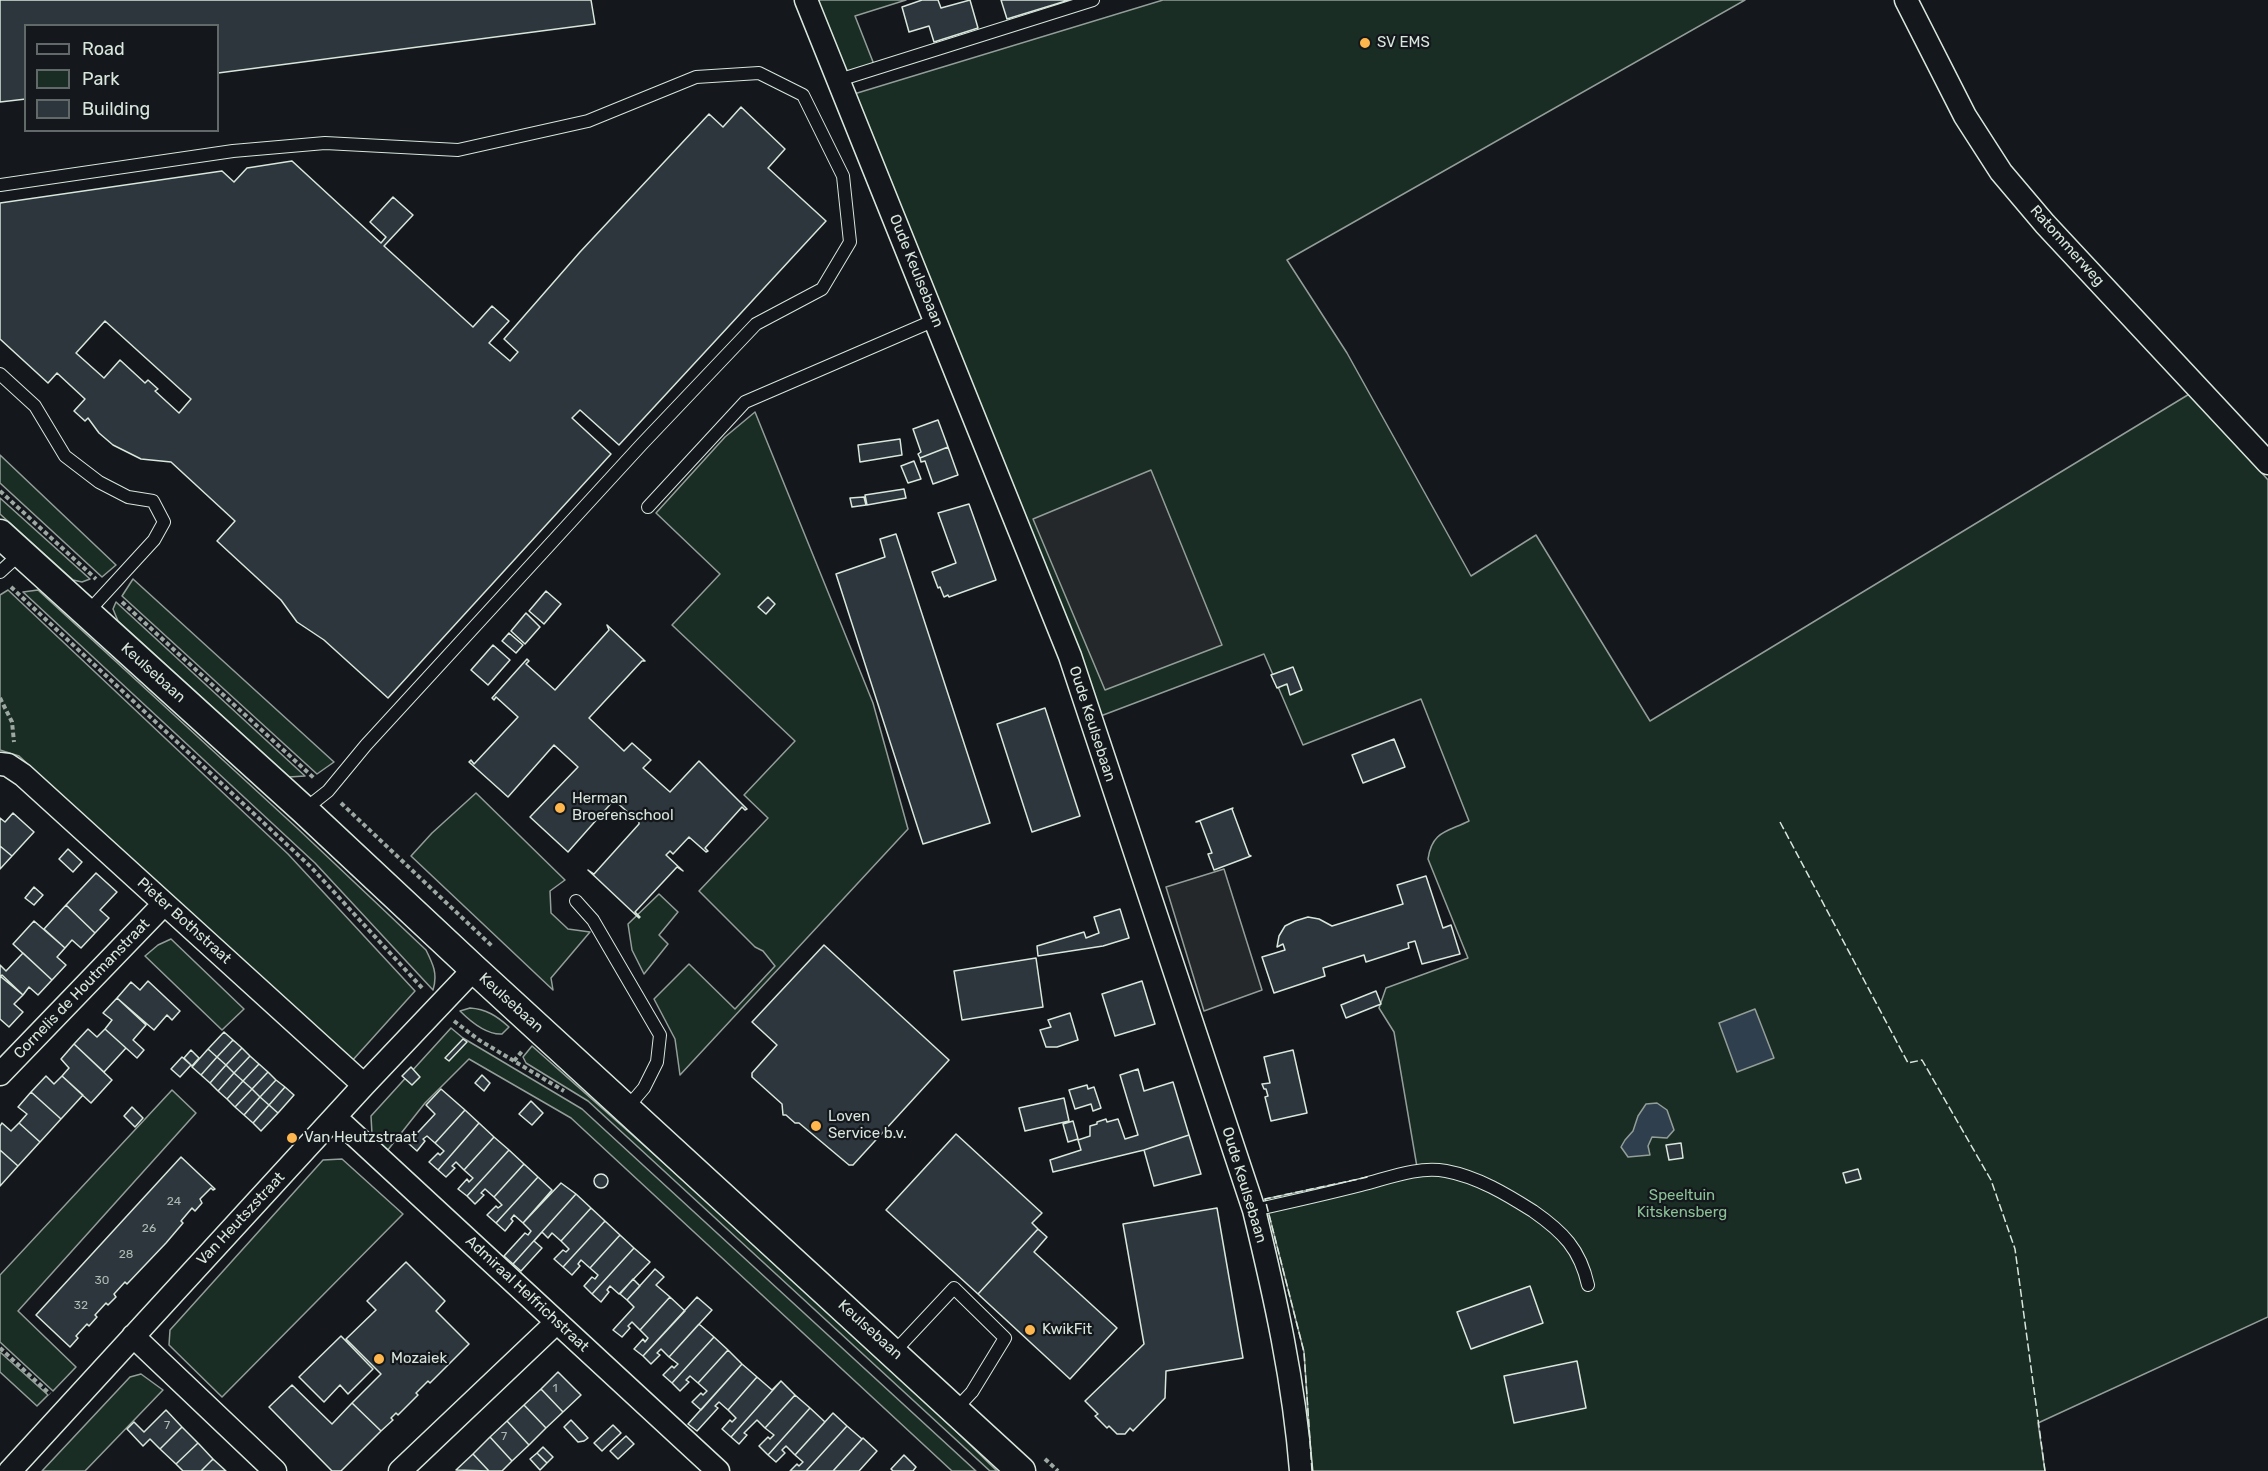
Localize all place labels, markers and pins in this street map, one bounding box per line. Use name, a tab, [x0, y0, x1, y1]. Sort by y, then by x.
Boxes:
place label: SV EMS	[1377, 34, 1430, 52]
marker: SV EMS	[1358, 36, 1372, 50]
place label: Herman Broerenschool	[572, 790, 674, 825]
marker: Herman Broerenschool	[553, 801, 567, 815]
place label: Loven Service b.v.	[828, 1108, 907, 1143]
marker: Loven Service b.v.	[809, 1119, 823, 1133]
place label: Van Heutzstraat	[304, 1129, 417, 1147]
marker: Van Heutzstraat	[285, 1131, 299, 1145]
place label: KwikFit	[1042, 1321, 1092, 1339]
marker: KwikFit	[1023, 1323, 1037, 1337]
place label: Mozaiek	[391, 1350, 447, 1368]
marker: Mozaiek	[372, 1352, 386, 1366]

